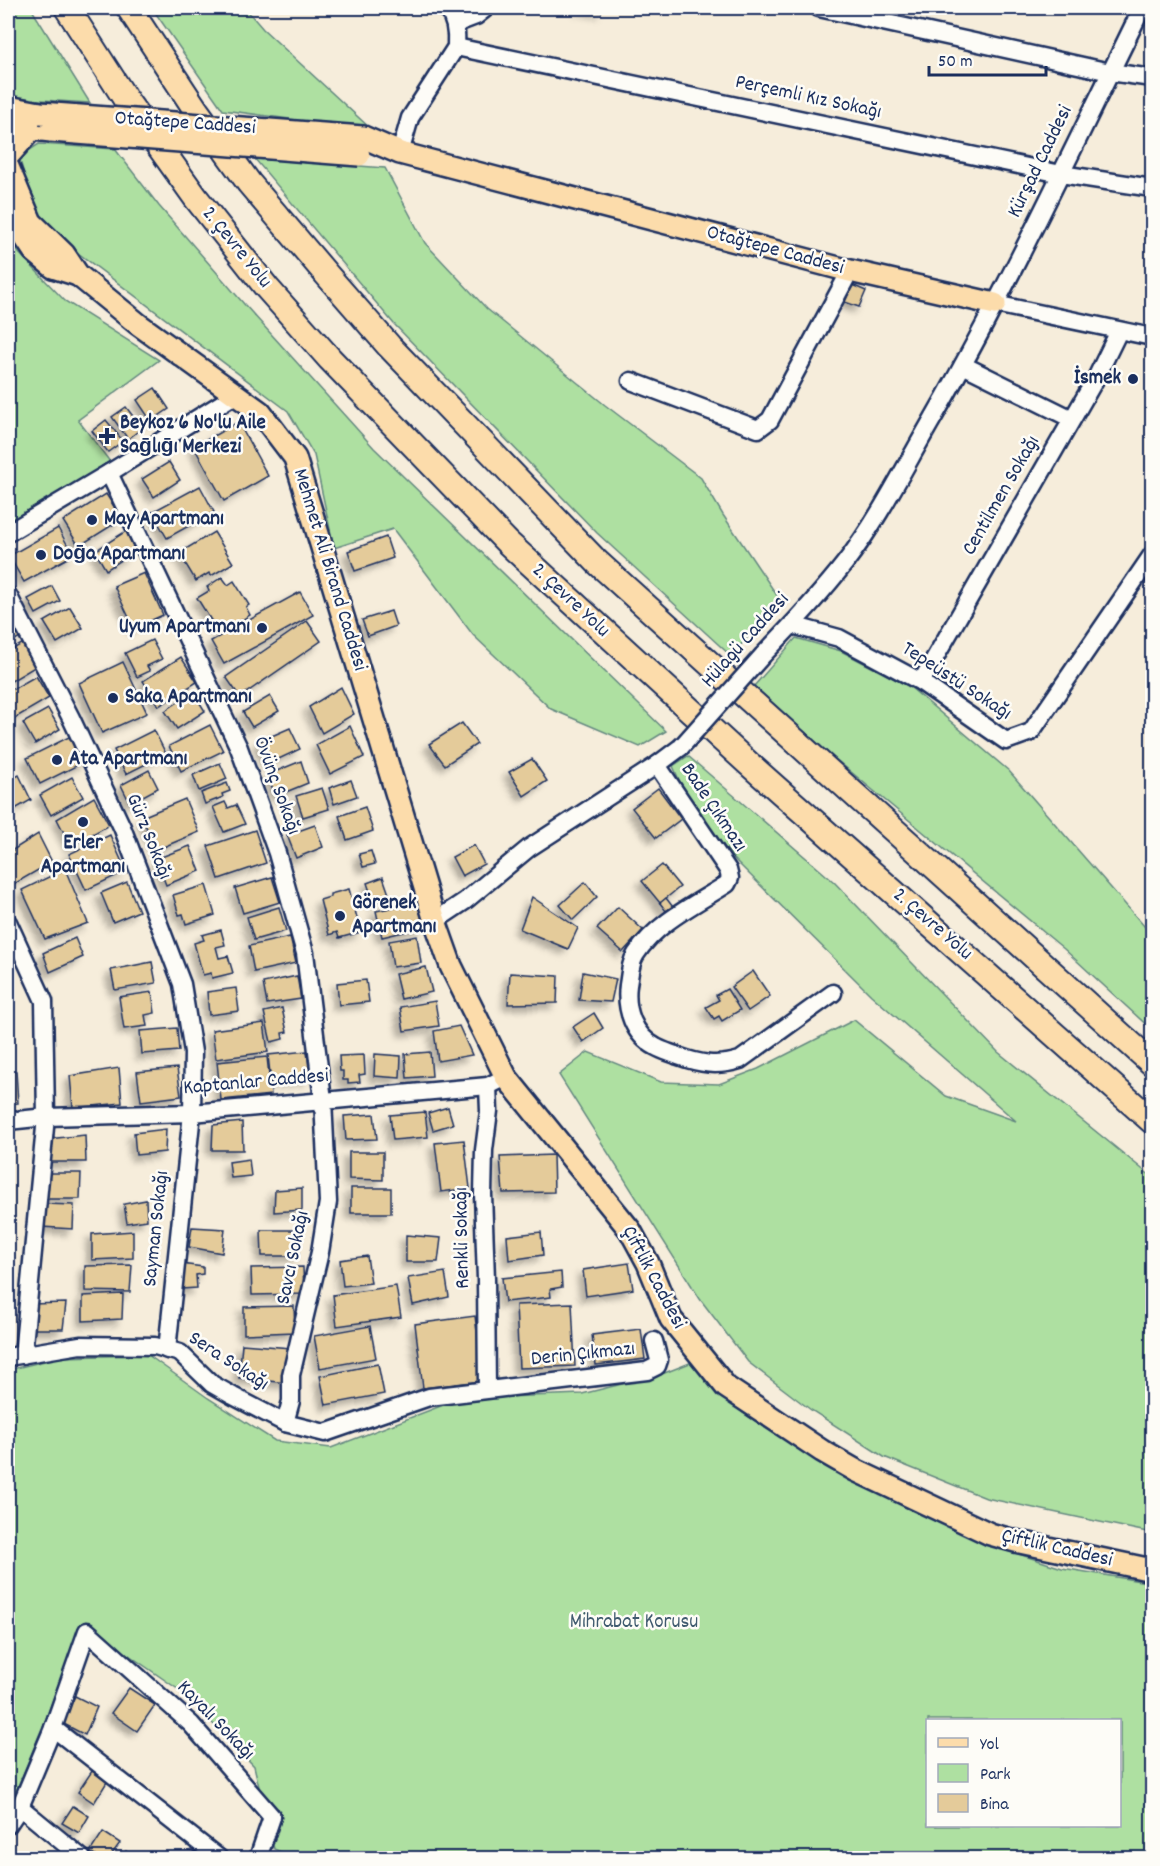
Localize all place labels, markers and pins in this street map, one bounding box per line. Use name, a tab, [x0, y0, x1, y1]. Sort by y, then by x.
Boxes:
place label: İsmek	[1074, 364, 1121, 394]
marker: İsmek	[1126, 372, 1140, 386]
place label: Beykoz 6 No'lu Aile Saḡlıḡı Merkezi	[120, 409, 266, 463]
marker: Beykoz 6 No'lu Aile Saḡlıḡı Merkezi	[98, 427, 116, 445]
place label: May Apartmanı	[104, 505, 224, 535]
marker: May Apartmanı	[85, 513, 99, 527]
place label: Doḡa Apartmanı	[53, 540, 185, 570]
marker: Doḡa Apartmanı	[34, 548, 48, 562]
place label: Uyum Apartmanı	[119, 613, 250, 643]
marker: Uyum Apartmanı	[255, 621, 269, 635]
place label: Saka Apartmanı	[125, 683, 252, 713]
marker: Saka Apartmanı	[106, 691, 120, 705]
place label: Ata Apartmanı	[69, 745, 187, 775]
marker: Ata Apartmanı	[50, 753, 64, 767]
marker: Erler Apartmanı	[76, 815, 90, 829]
place label: Erler Apartmanı	[41, 829, 125, 883]
place label: Görenek Apartmanı	[352, 889, 437, 943]
marker: Görenek Apartmanı	[333, 909, 347, 923]

